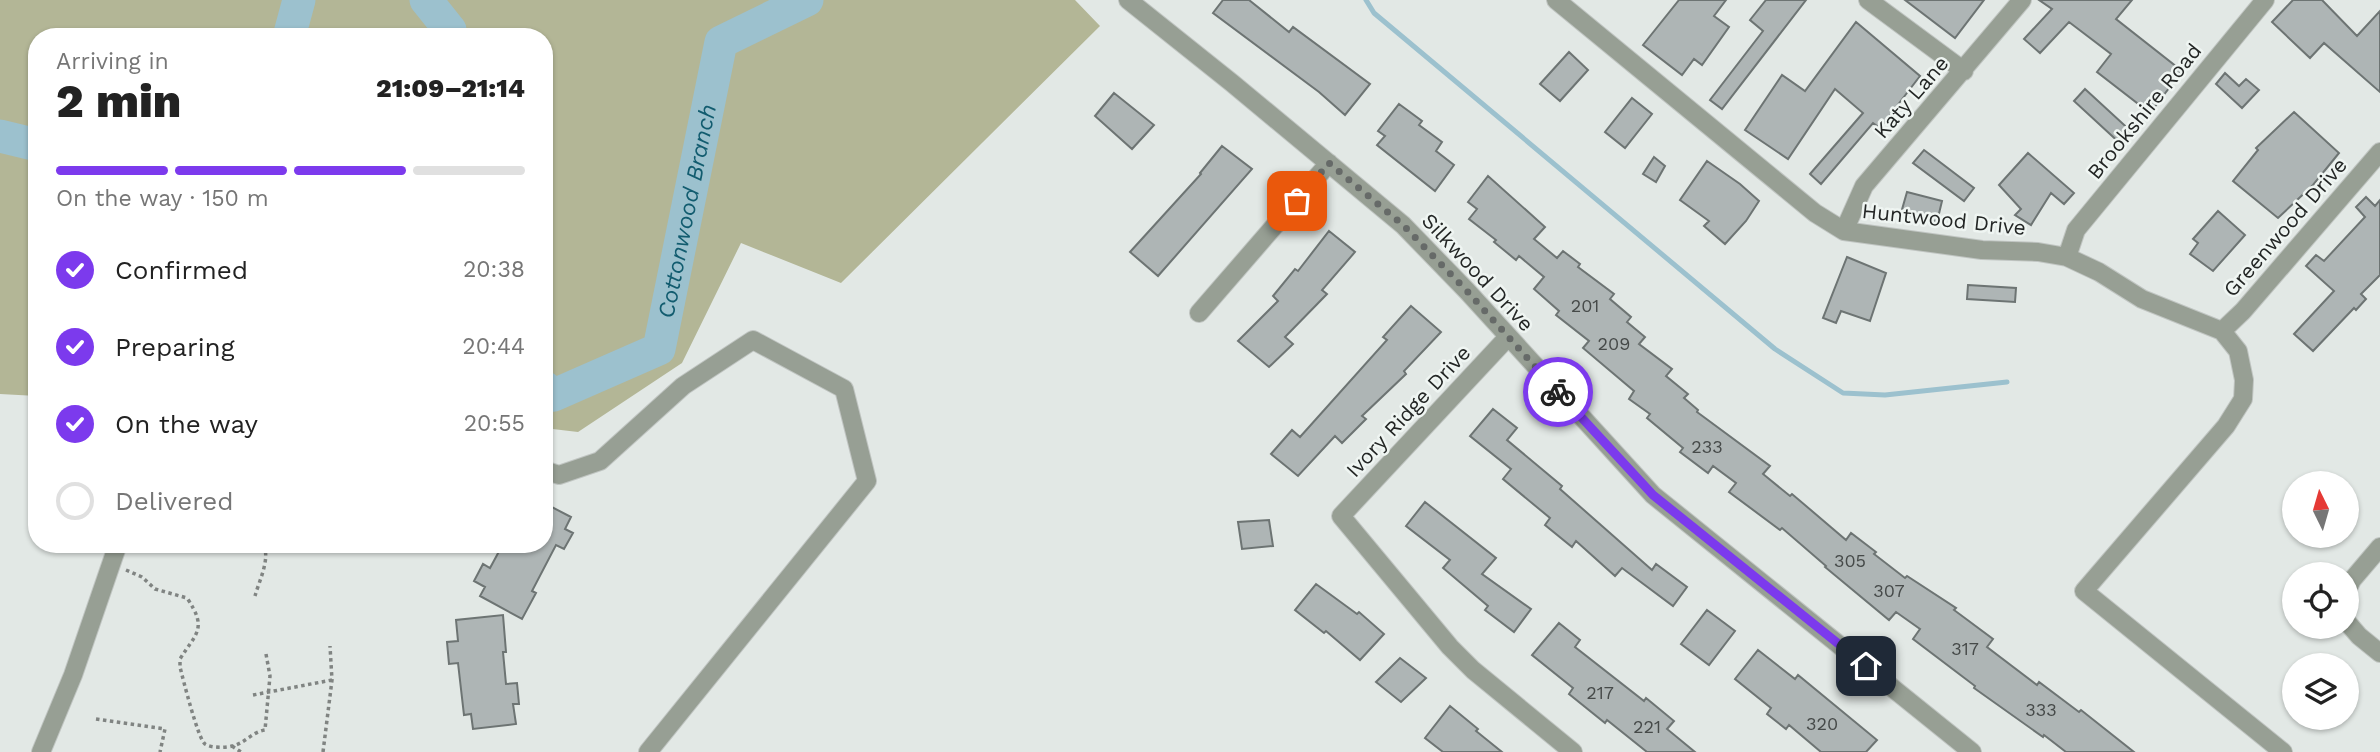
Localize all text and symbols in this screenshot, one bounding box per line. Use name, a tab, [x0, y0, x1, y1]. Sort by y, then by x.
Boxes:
street label: Brookshire Road	[2082, 38, 2206, 184]
text: Arriving in	[56, 48, 169, 75]
street label: Katy Lane	[1869, 51, 1953, 143]
text: 21:09–21:14	[376, 73, 525, 103]
text: 2 min	[56, 74, 181, 128]
water label: Cottonwood Branch	[652, 102, 722, 321]
street label: Greenwood Drive	[2218, 153, 2352, 301]
pin	[1267, 171, 1327, 231]
icon: bag	[1278, 182, 1316, 220]
text: On the way · 150 m	[56, 185, 269, 212]
street label: Huntwood Drive	[1861, 198, 2027, 240]
street label: Silkwood Drive	[1417, 208, 1539, 336]
icon: check	[56, 251, 94, 289]
text: Confirmed	[115, 255, 248, 285]
text: 20:38	[463, 256, 525, 283]
house number: 201	[1571, 295, 1599, 316]
icon: check	[56, 328, 94, 366]
text: Preparing	[115, 332, 235, 362]
text: 20:44	[462, 333, 525, 360]
house number: 209	[1598, 333, 1630, 354]
street label: Ivory Ridge Drive	[1341, 340, 1475, 482]
courier	[1523, 357, 1593, 427]
icon: bike	[1539, 373, 1577, 411]
icon: check	[56, 405, 94, 443]
text: On the way	[115, 409, 258, 439]
text: 20:55	[464, 410, 525, 437]
house number: 233	[1691, 436, 1723, 457]
north arrow	[2282, 471, 2359, 548]
map controls	[2282, 471, 2359, 730]
text: Delivered	[115, 486, 234, 516]
house number: 305	[1834, 550, 1866, 571]
button: locate	[2282, 562, 2359, 639]
house number: 307	[1873, 580, 1905, 601]
pin	[1836, 636, 1896, 696]
house number: 317	[1951, 638, 1979, 659]
icon: home	[1847, 647, 1885, 685]
button: layers	[2282, 653, 2359, 730]
house number: 217	[1586, 682, 1614, 703]
house number: 333	[2025, 699, 2057, 720]
house number: 320	[1806, 713, 1838, 734]
house number: 221	[1633, 716, 1661, 737]

